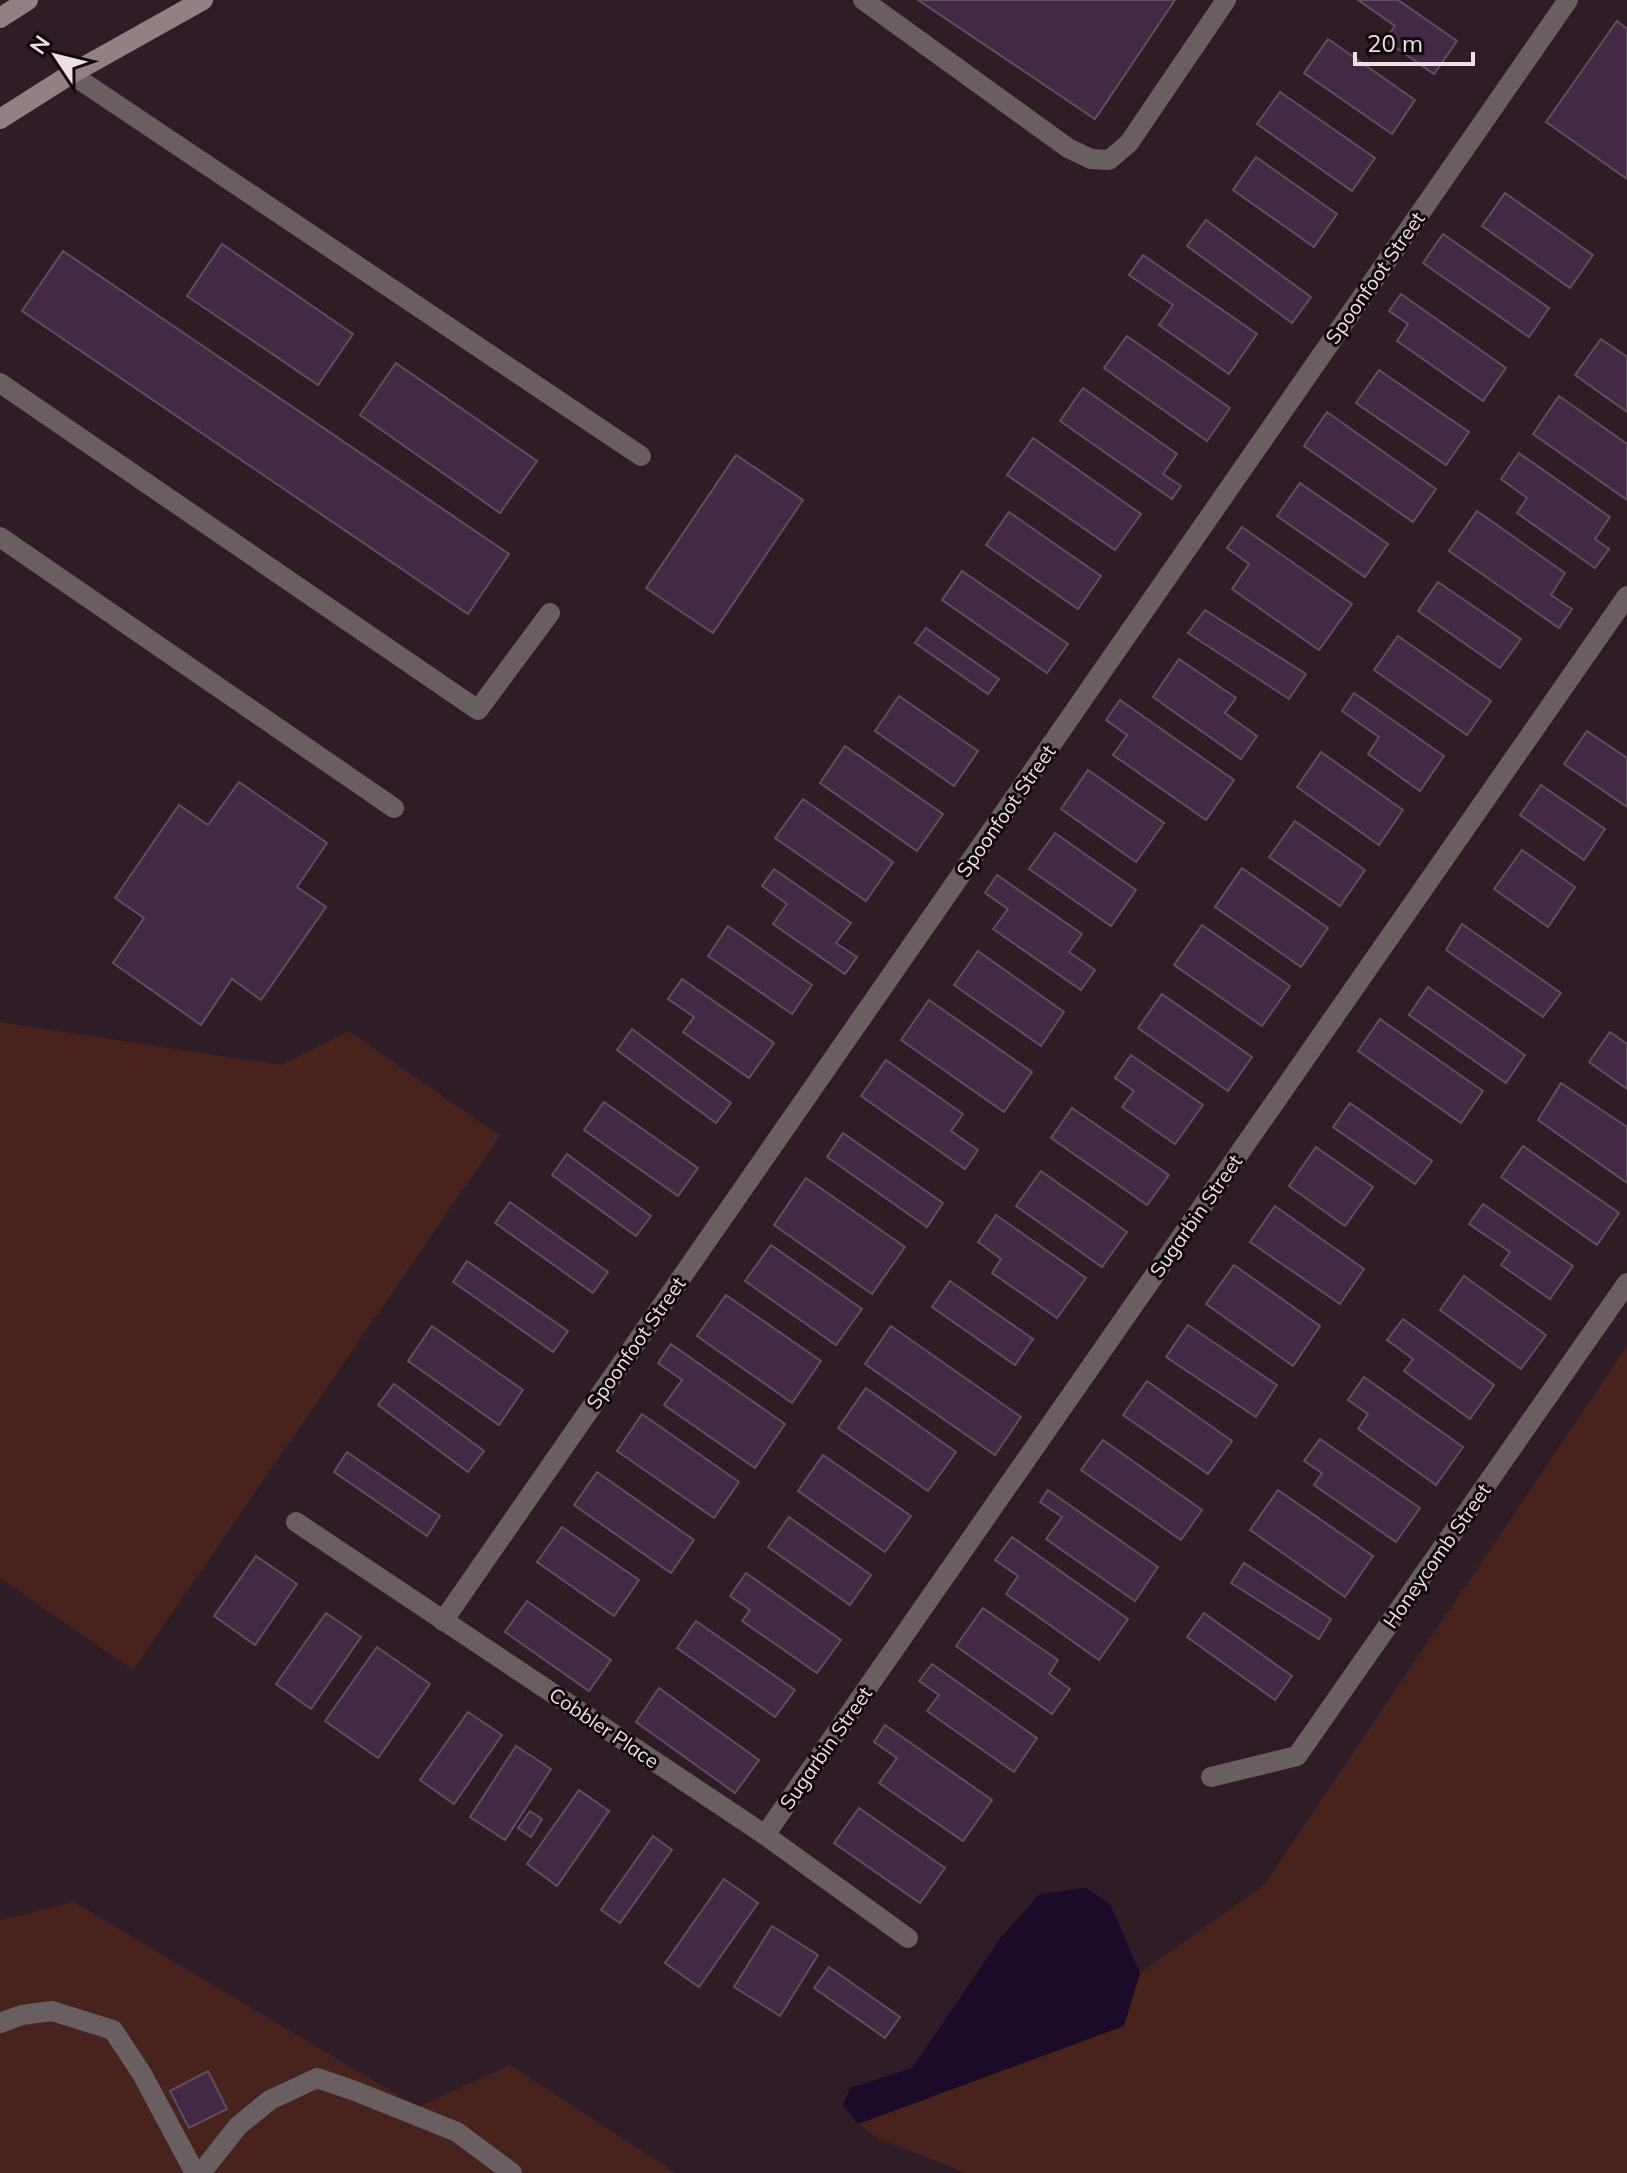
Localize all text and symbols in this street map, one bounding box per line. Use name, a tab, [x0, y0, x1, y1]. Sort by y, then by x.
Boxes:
north arrow	[16, 16, 96, 96]
scale bar	[1355, 16, 1473, 66]
text: 20 m	[1367, 28, 1423, 58]
text: N	[23, 30, 56, 59]
street label: Spoonfoot Street	[1320, 207, 1430, 349]
street label: Spoonfoot Street	[951, 740, 1061, 882]
street label: Sugarbin Street	[1144, 1149, 1247, 1282]
street label: Spoonfoot Street	[581, 1272, 691, 1414]
street label: Honeycomb Street	[1377, 1479, 1496, 1633]
street label: Sugarbin Street	[774, 1681, 877, 1814]
street label: Cobbler Place	[545, 1682, 664, 1773]

